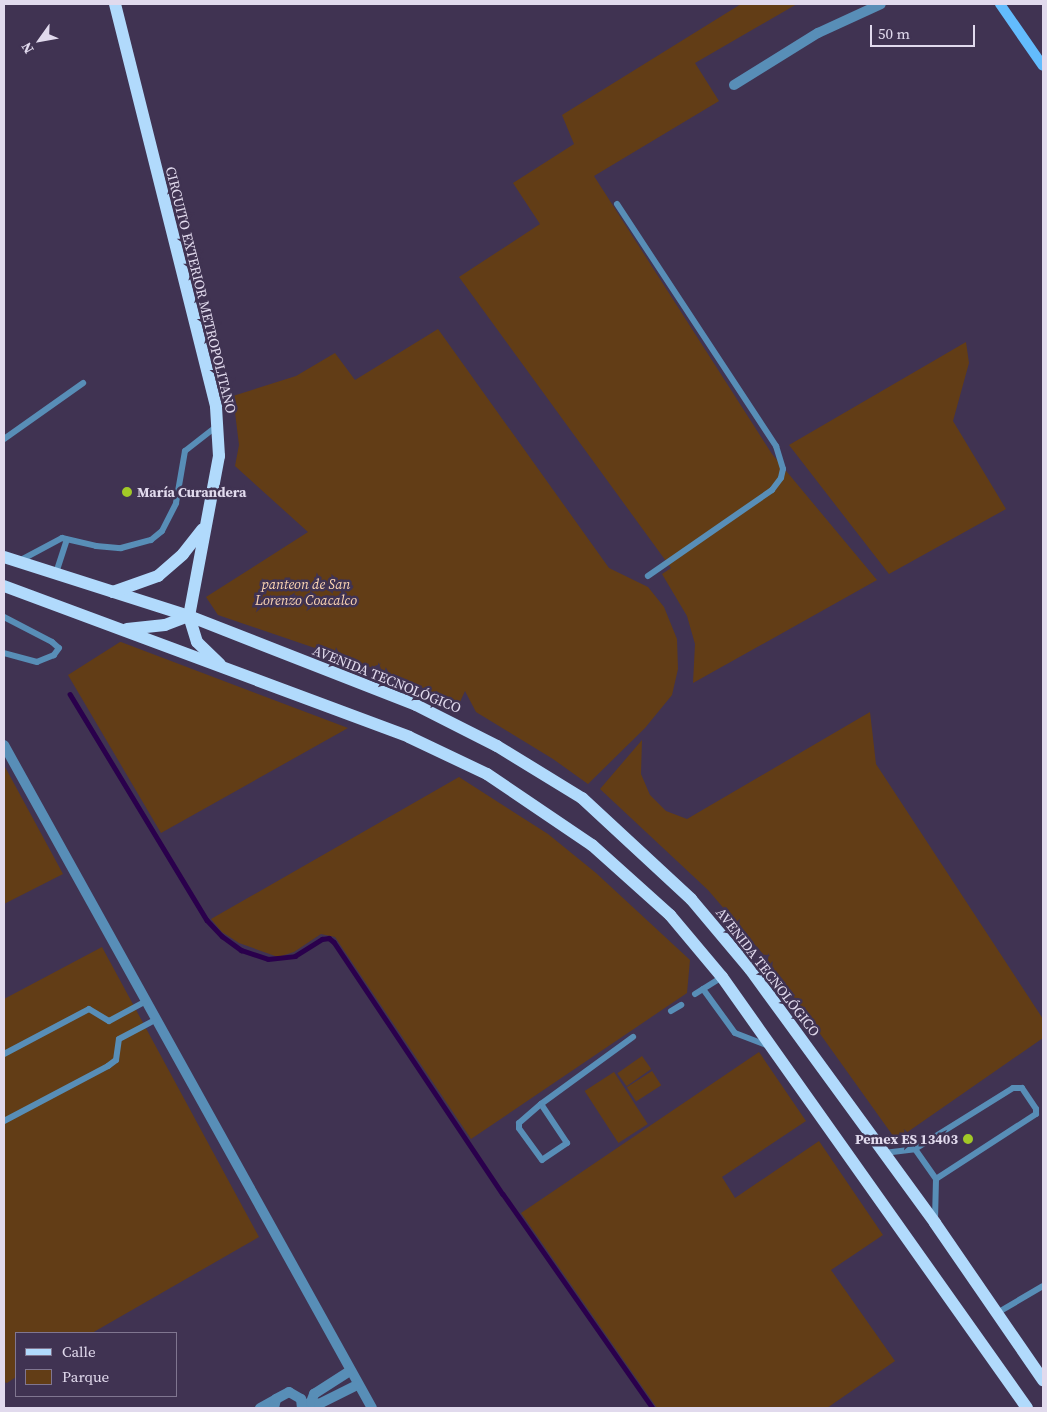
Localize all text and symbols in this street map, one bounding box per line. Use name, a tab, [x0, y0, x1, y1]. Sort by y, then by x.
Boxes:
north arrow	[15, 15, 65, 65]
scale bar	[872, 15, 977, 47]
text: 50 m	[878, 23, 910, 44]
text: N	[16, 38, 38, 58]
street label: CIRCUITO EXTERIOR METROPOLITANO	[162, 165, 240, 415]
place label: María Curandera	[137, 484, 246, 500]
marker: María Curandera	[121, 486, 133, 498]
park label: panteon de San Lorenzo Coacalco	[255, 576, 357, 608]
street label: AVENIDA TECNOLÓGICO	[310, 641, 464, 717]
street label: AVENIDA TECNOLÓGICO	[712, 904, 824, 1040]
place label: Pemex ES 13403	[855, 1131, 958, 1147]
marker: Pemex ES 13403	[962, 1133, 974, 1145]
legend	[15, 1332, 178, 1397]
text: Calle	[62, 1341, 96, 1362]
text: Parque	[62, 1366, 109, 1387]

